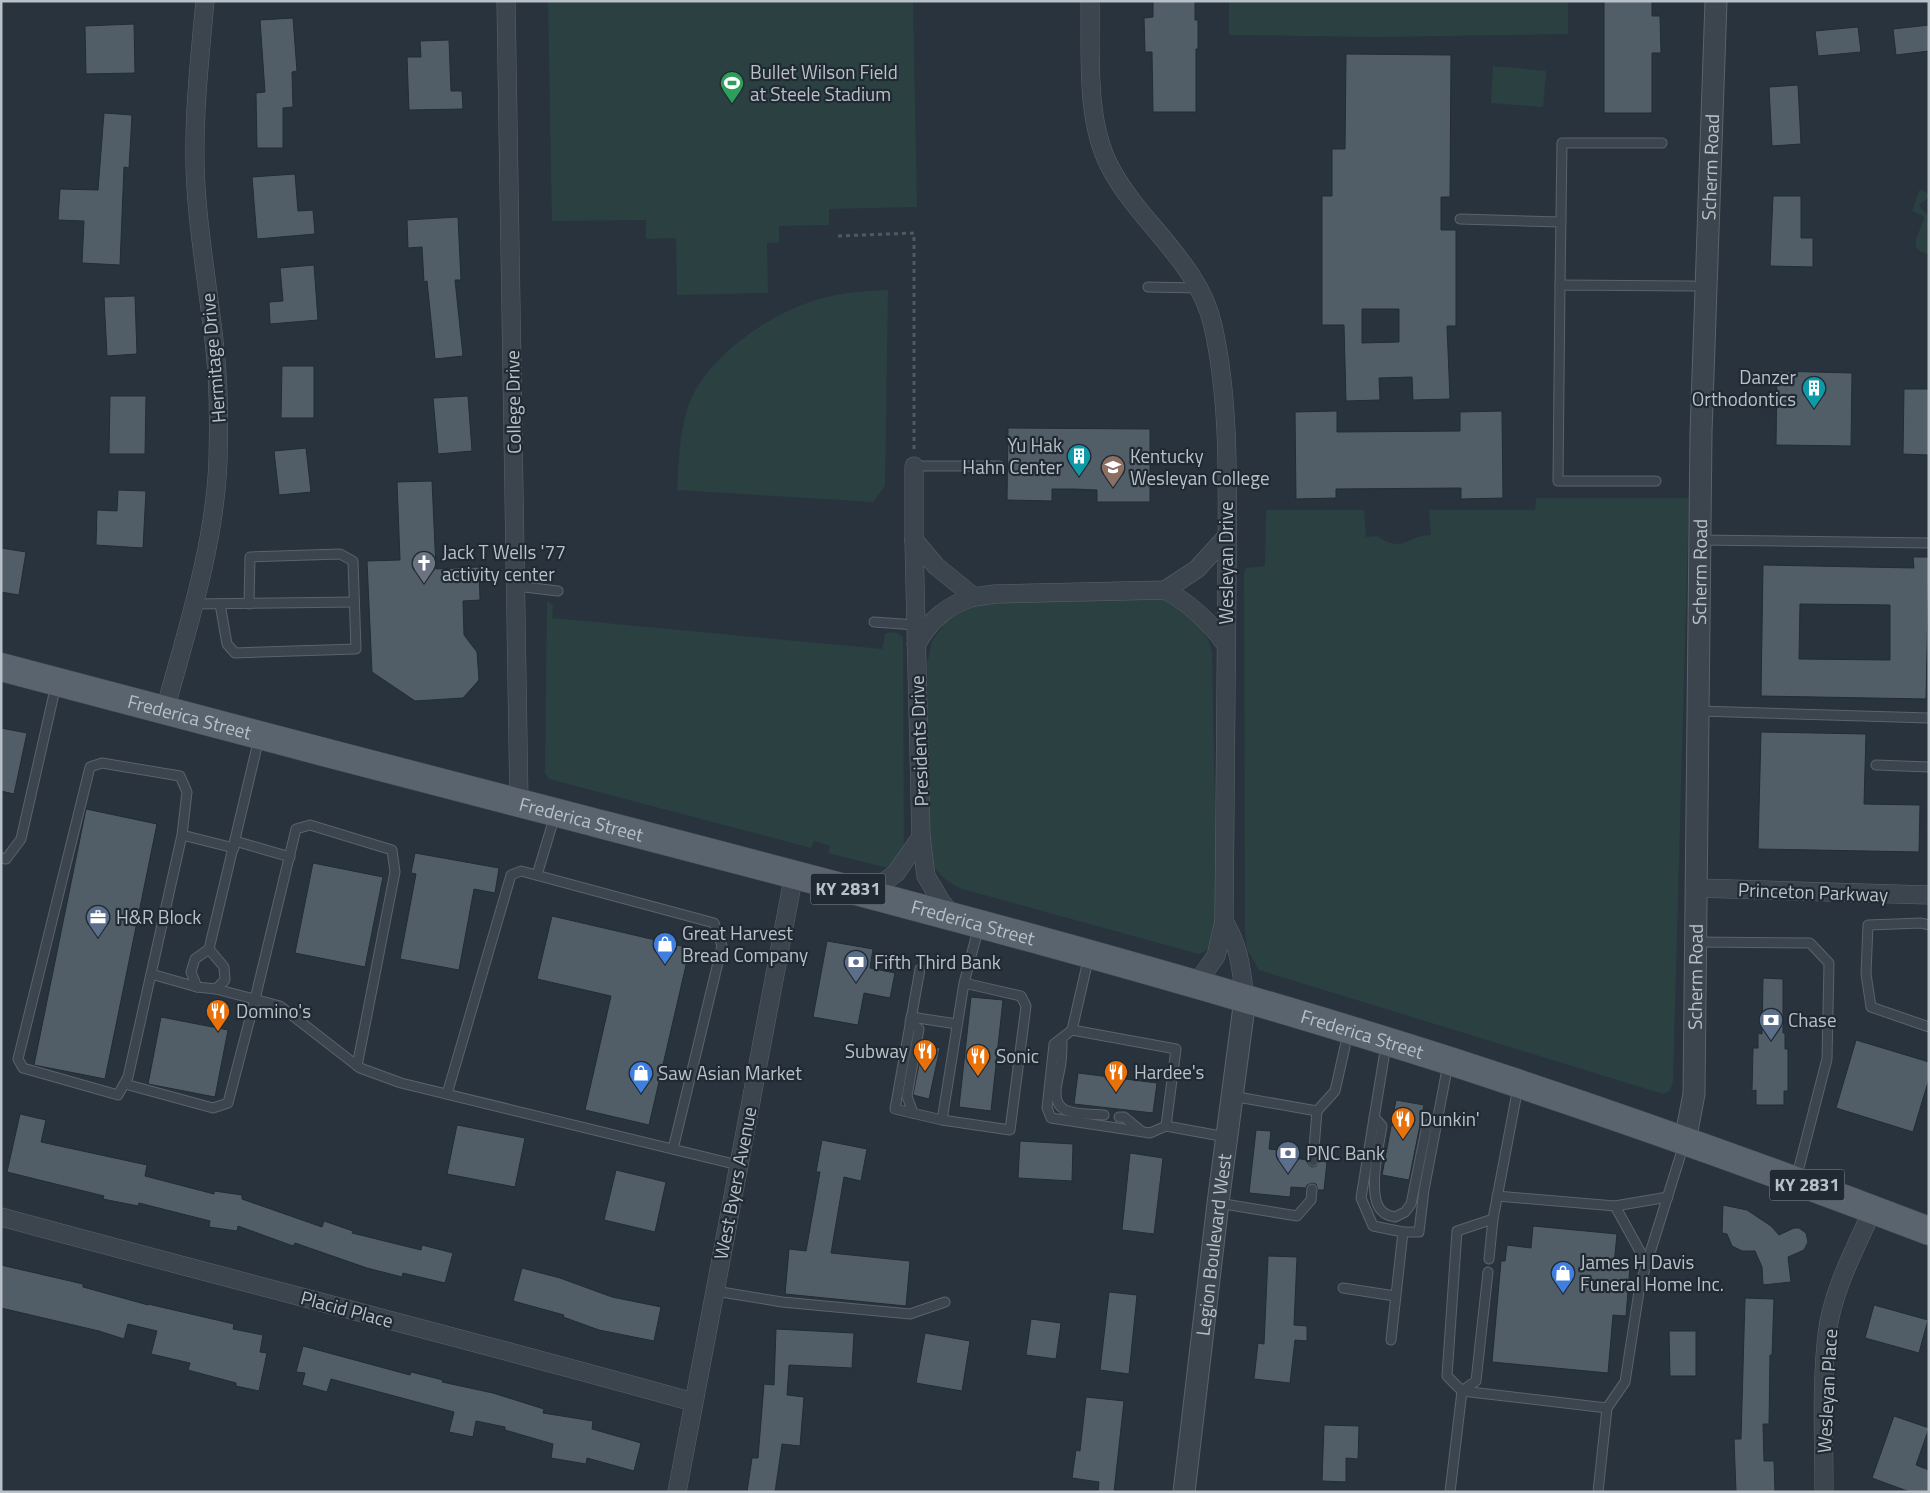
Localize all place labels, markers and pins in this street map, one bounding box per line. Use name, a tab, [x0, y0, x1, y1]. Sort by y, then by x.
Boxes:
place label: Bullet Wilson Field at Steele Stadium	[750, 57, 898, 108]
sports icon: Bullet Wilson Field at Steele Stadium	[719, 70, 745, 104]
place label: Danzer Orthodontics	[1692, 362, 1796, 413]
building icon: Danzer Orthodontics	[1801, 375, 1827, 409]
place label: Yu Hak Hahn Center	[962, 430, 1062, 481]
place label: Kentucky Wesleyan College	[1130, 441, 1270, 492]
building icon: Yu Hak Hahn Center	[1066, 443, 1092, 477]
school or university icon: Kentucky Wesleyan College	[1100, 454, 1126, 488]
place label: Jack T Wells '77 activity center	[442, 537, 566, 588]
church icon: Jack T Wells '77 activity center	[411, 550, 437, 584]
place label: H&R Block	[116, 902, 201, 931]
office icon: H&R Block	[85, 904, 111, 938]
place label: Great Harvest Bread Company	[682, 918, 808, 969]
shop icon: Great Harvest Bread Company	[652, 931, 678, 965]
place label: Fifth Third Bank	[874, 947, 1001, 976]
bank icon: Fifth Third Bank	[843, 949, 869, 983]
place label: Domino's	[236, 996, 311, 1025]
restaurant icon: Domino's	[205, 998, 231, 1032]
place label: Chase	[1788, 1005, 1837, 1034]
bank icon: Chase	[1758, 1007, 1784, 1041]
place label: Subway	[845, 1036, 908, 1065]
restaurant icon: Subway	[912, 1038, 938, 1072]
place label: Sonic	[996, 1041, 1039, 1070]
restaurant icon: Sonic	[965, 1043, 991, 1077]
place label: Hardee's	[1134, 1057, 1205, 1086]
place label: Saw Asian Market	[658, 1058, 802, 1087]
restaurant icon: Hardee's	[1103, 1059, 1129, 1093]
shop icon: Saw Asian Market	[628, 1060, 654, 1094]
place label: Dunkin'	[1420, 1104, 1480, 1133]
restaurant icon: Dunkin'	[1390, 1106, 1416, 1140]
place label: PNC Bank	[1306, 1138, 1385, 1167]
bank icon: PNC Bank	[1275, 1140, 1301, 1174]
place label: James H Davis Funeral Home Inc.	[1580, 1247, 1724, 1298]
shop icon: James H Davis Funeral Home Inc.	[1550, 1260, 1576, 1294]

